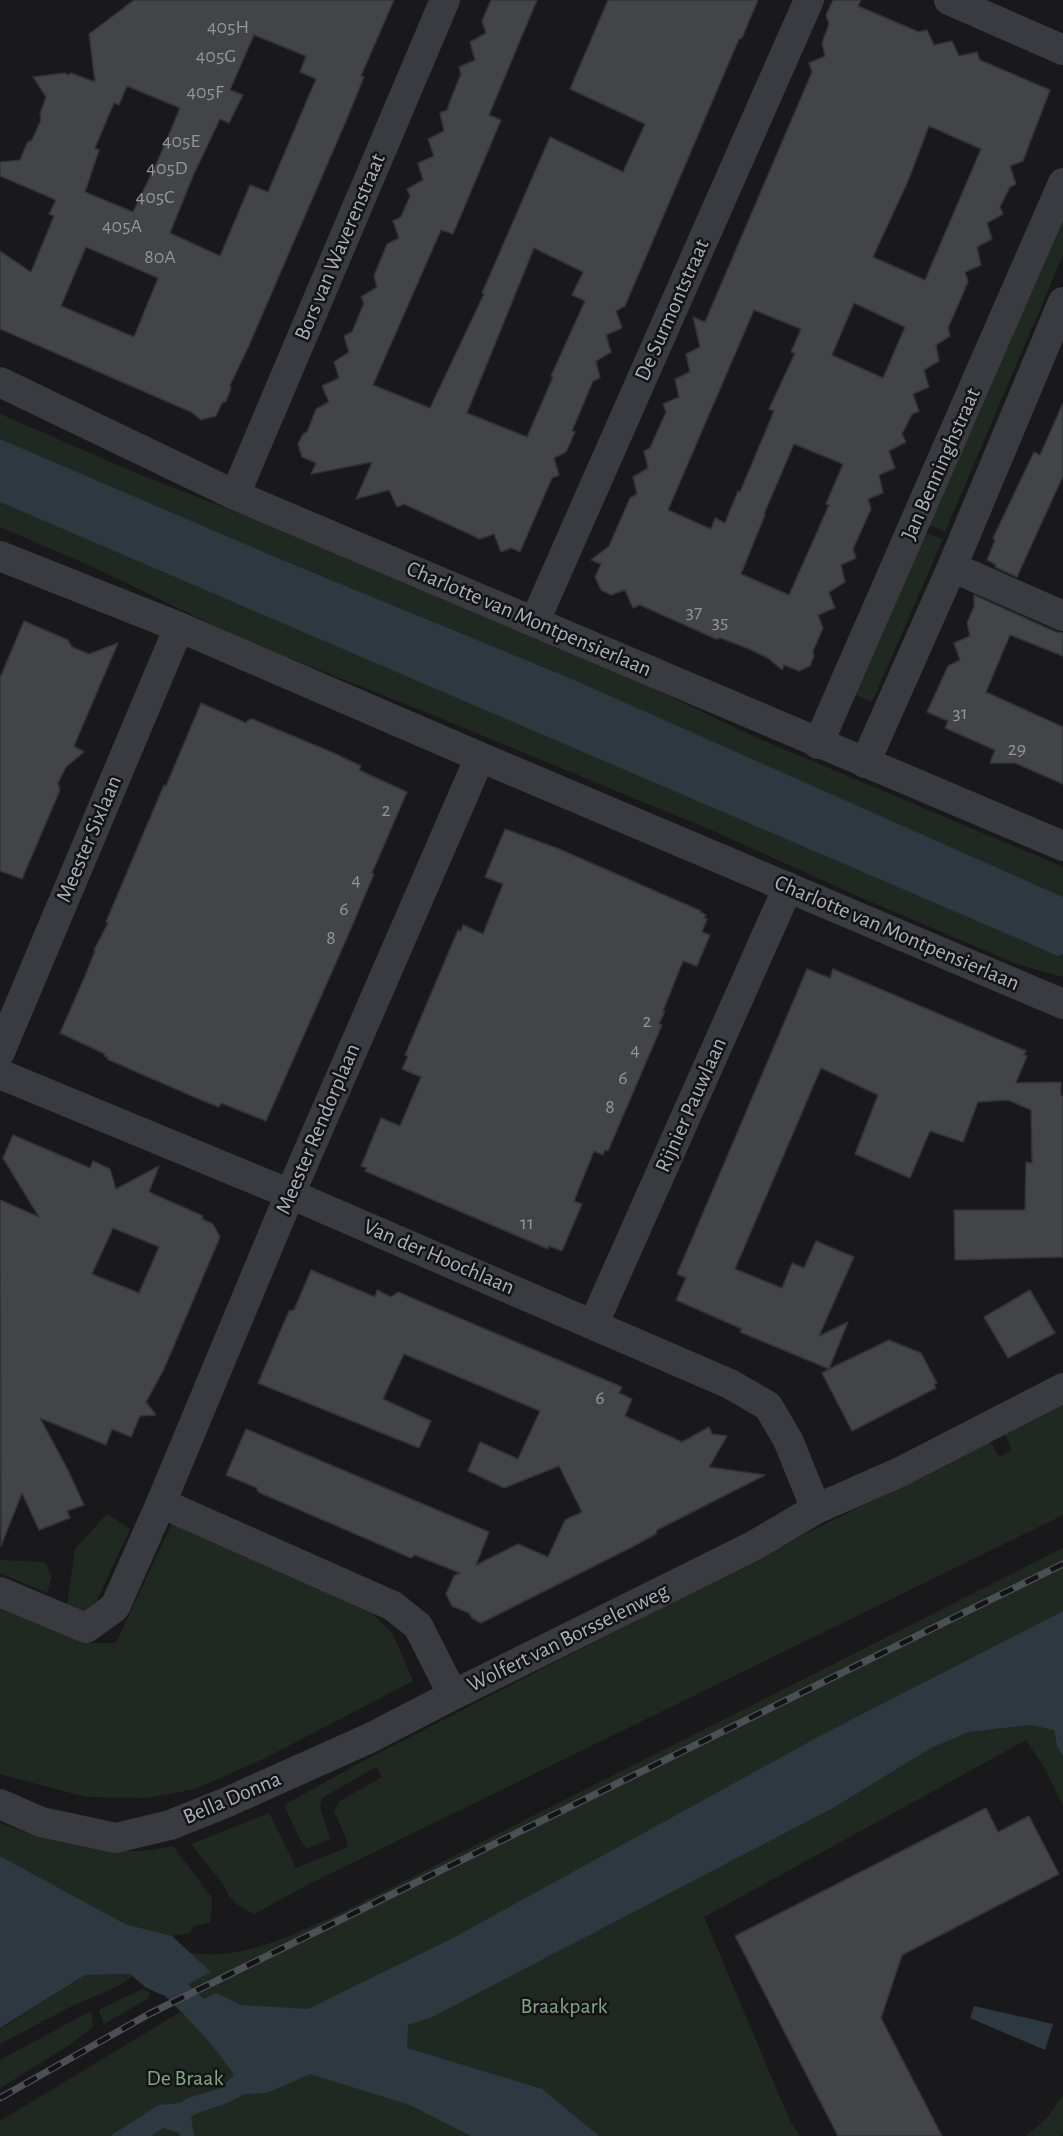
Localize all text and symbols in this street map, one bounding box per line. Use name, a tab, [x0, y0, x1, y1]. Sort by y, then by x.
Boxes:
house number: 405H	[207, 15, 249, 39]
house number: 405G	[196, 44, 236, 68]
house number: 405F	[186, 80, 224, 104]
house number: 405E	[162, 129, 200, 153]
street label: Bors van Waverenstraat	[289, 150, 391, 344]
house number: 405D	[146, 156, 188, 180]
house number: 405C	[136, 185, 174, 209]
house number: 405A	[102, 214, 142, 238]
street label: De Surmontstraat	[629, 235, 715, 385]
house number: 80A	[144, 245, 176, 269]
street label: Jan Benninghstraat	[896, 384, 986, 544]
street label: Charlotte van Montpensierlaan	[402, 555, 656, 683]
house number: 37	[686, 600, 702, 624]
house number: 35	[712, 610, 728, 634]
house number: 31	[952, 701, 968, 725]
house number: 29	[1008, 737, 1026, 761]
street label: Meester Sixlaan	[50, 772, 128, 906]
house number: 2	[381, 798, 391, 822]
house number: 4	[351, 868, 361, 892]
street label: Charlotte van Montpensierlaan	[770, 869, 1024, 997]
house number: 6	[339, 897, 349, 921]
house number: 8	[326, 926, 336, 950]
house number: 2	[642, 1009, 652, 1033]
street label: Rijnier Pauwlaan	[650, 1034, 732, 1176]
house number: 4	[630, 1038, 640, 1062]
street label: Meester Rendorplaan	[270, 1040, 366, 1218]
house number: 6	[618, 1066, 628, 1090]
house number: 8	[605, 1095, 615, 1119]
house number: 11	[520, 1211, 534, 1235]
street label: Van der Hoochlaan	[360, 1213, 518, 1301]
house number: 6	[595, 1386, 605, 1410]
street label: Wolfert van Borsselenweg	[463, 1578, 673, 1698]
street label: Bella Donna	[179, 1766, 285, 1830]
park label: Braakpark	[520, 1993, 608, 2019]
park label: De Braak	[147, 2065, 223, 2091]

